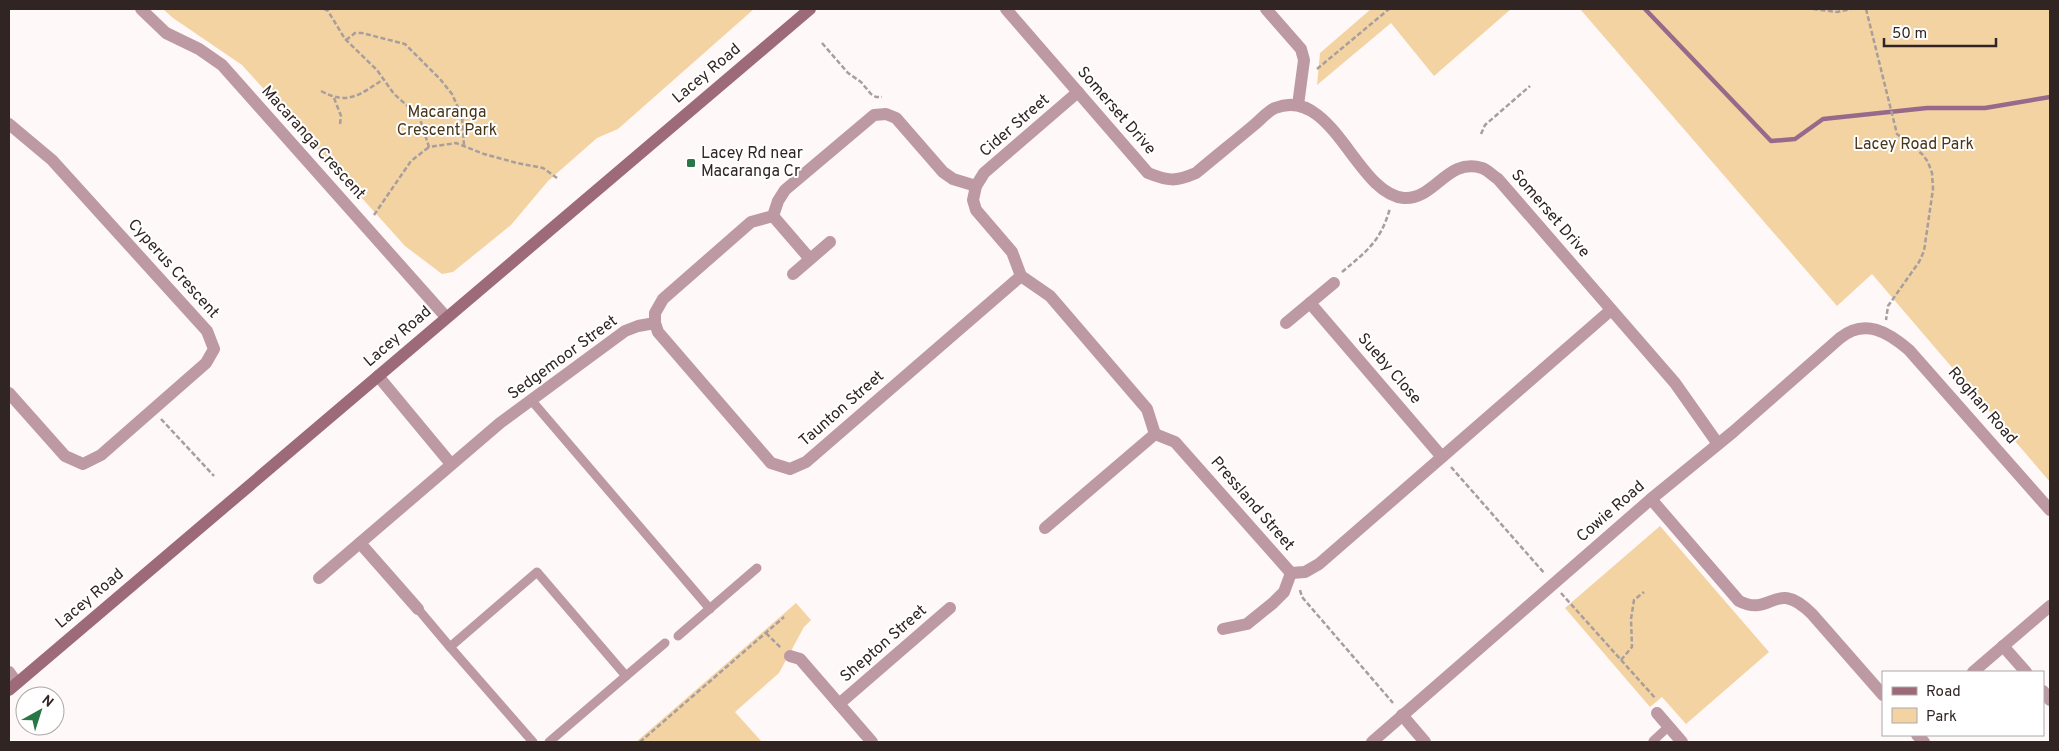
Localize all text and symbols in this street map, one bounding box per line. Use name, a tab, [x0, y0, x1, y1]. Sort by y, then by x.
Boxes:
scale bar	[1884, 15, 1996, 47]
text: 50 m	[1892, 25, 1927, 44]
street label: Lacey Road	[669, 40, 745, 108]
street label: Somerset Drive	[1072, 63, 1160, 159]
street label: Macaranga Crescent	[257, 82, 369, 204]
street label: Cider Street	[976, 90, 1054, 162]
park label: Macaranga Crescent Park	[397, 103, 497, 141]
park label: Lacey Road Park	[1854, 135, 1974, 155]
place label: Lacey Rd near Macaranga Cr	[701, 144, 803, 182]
marker: Lacey Rd near Macaranga Cr	[685, 157, 697, 169]
street label: Somerset Drive	[1506, 166, 1594, 262]
street label: Cyperus Crescent	[123, 215, 223, 323]
street label: Lacey Road	[360, 302, 436, 372]
street label: Sedgemoor Street	[504, 311, 622, 405]
street label: Sueby Close	[1353, 329, 1425, 409]
street label: Roghan Road	[1943, 363, 2021, 449]
street label: Taunton Street	[795, 367, 889, 451]
street label: Pressland Street	[1206, 453, 1298, 555]
street label: Cowie Road	[1573, 477, 1649, 547]
street label: Lacey Road	[52, 565, 128, 633]
street label: Shepton Street	[837, 601, 931, 687]
legend	[1882, 671, 2044, 736]
text: Road	[1926, 683, 1961, 702]
north arrow	[15, 686, 65, 736]
text: N	[38, 692, 56, 712]
text: Park	[1926, 708, 1957, 727]

